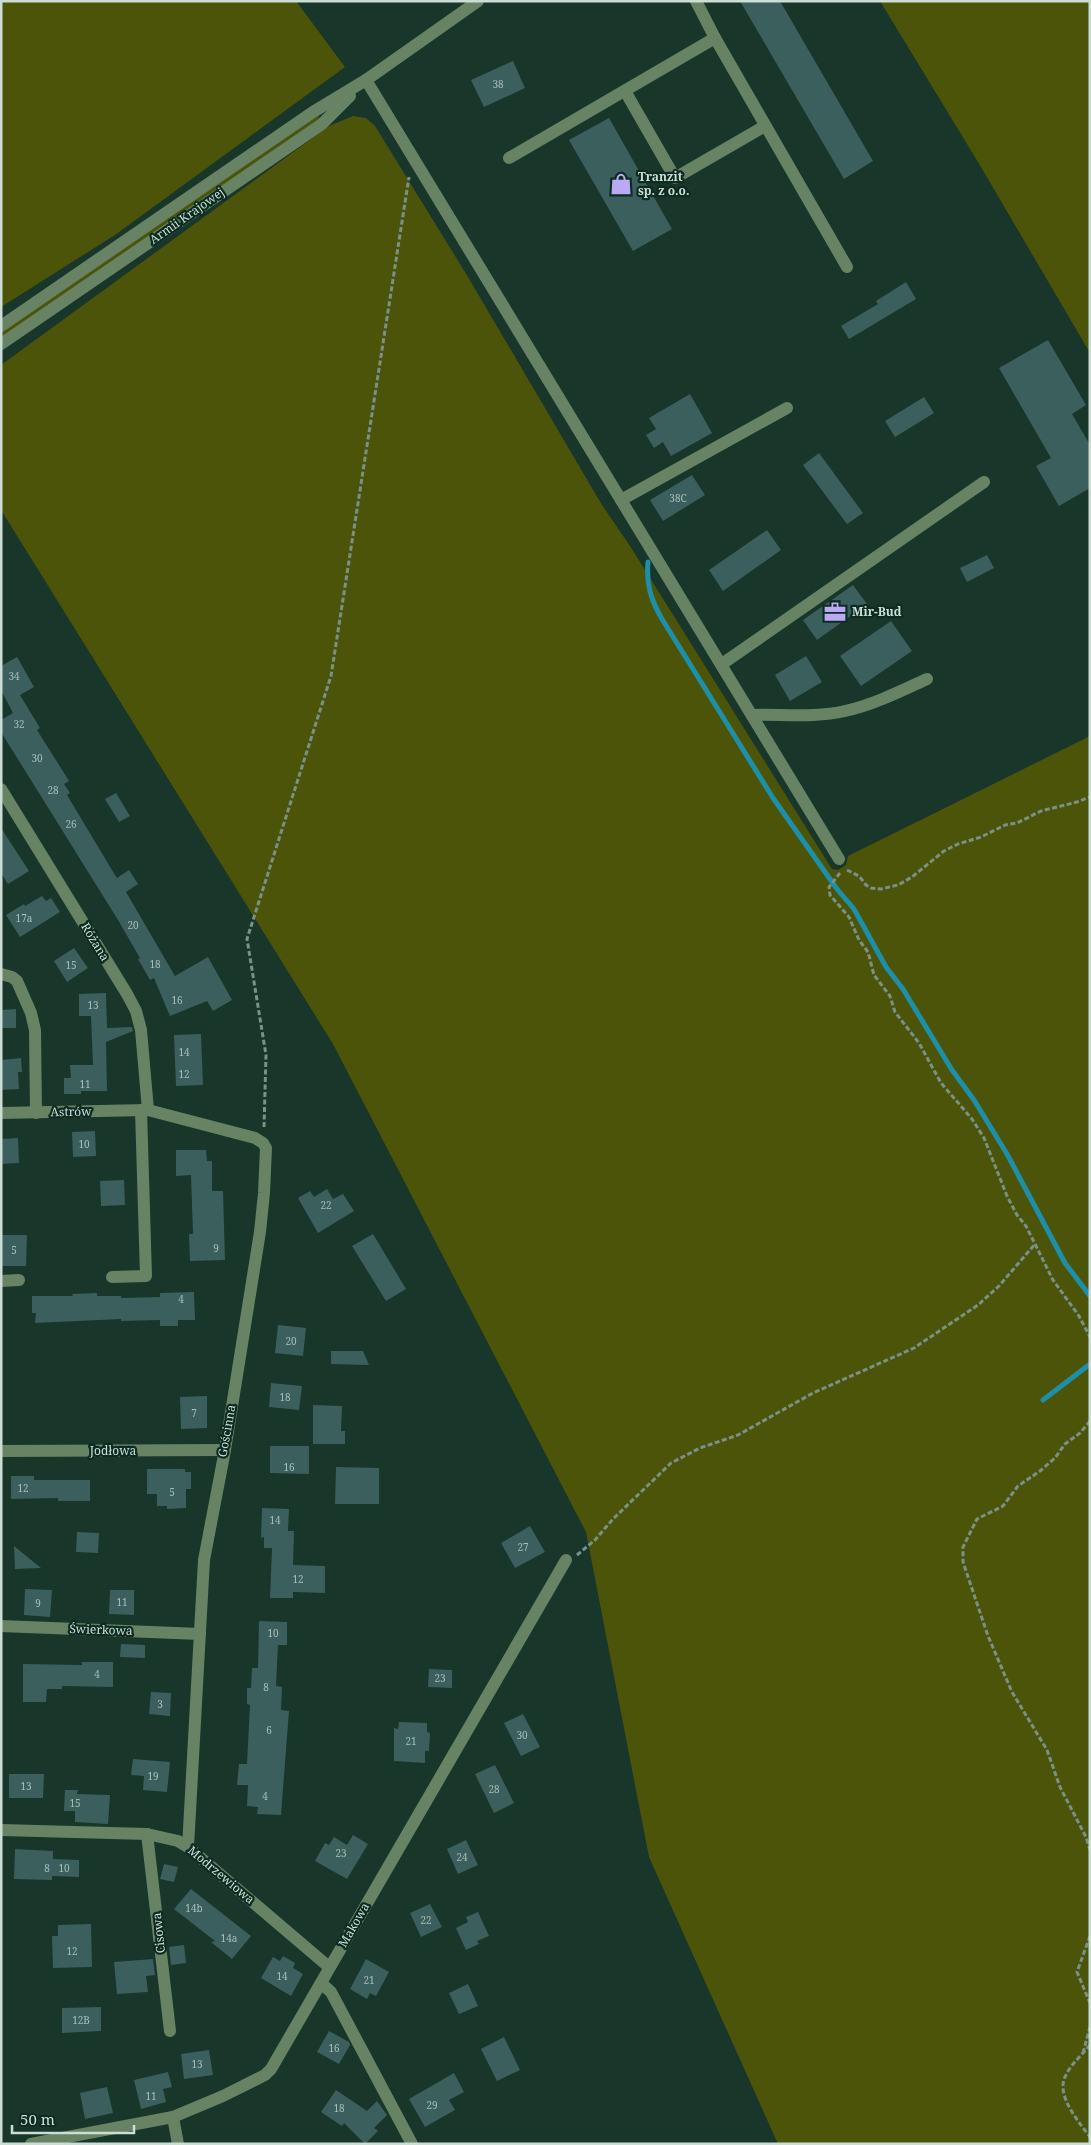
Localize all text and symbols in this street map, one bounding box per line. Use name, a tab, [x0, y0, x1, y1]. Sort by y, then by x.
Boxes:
house number: 38	[492, 77, 504, 91]
place label: Tranzit sp. z o.o.	[638, 168, 689, 199]
shop icon: Tranzit sp. z o.o.	[608, 171, 634, 197]
street label: Armii Krajowej	[146, 183, 228, 248]
house number: 38C	[669, 491, 687, 505]
office icon: Mir-Bud	[822, 599, 848, 625]
place label: Mir-Bud	[852, 603, 902, 620]
house number: 34	[8, 669, 20, 683]
house number: 32	[13, 717, 25, 731]
house number: 30	[31, 751, 43, 765]
house number: 28	[47, 783, 59, 797]
house number: 26	[65, 817, 77, 831]
house number: 17a	[16, 911, 33, 925]
house number: 20	[127, 918, 139, 932]
street label: Różana	[77, 919, 114, 964]
house number: 18	[149, 957, 161, 971]
house number: 15	[65, 958, 77, 972]
house number: 16	[171, 993, 183, 1007]
house number: 13	[87, 998, 99, 1012]
house number: 14	[178, 1045, 190, 1059]
house number: 12	[178, 1067, 190, 1081]
house number: 11	[79, 1077, 91, 1091]
street label: Astrów	[50, 1103, 92, 1120]
house number: 10	[78, 1137, 90, 1151]
house number: 22	[320, 1198, 332, 1212]
house number: 9	[213, 1241, 219, 1255]
house number: 5	[11, 1243, 17, 1257]
house number: 4	[178, 1292, 184, 1306]
house number: 20	[285, 1334, 297, 1348]
house number: 18	[279, 1390, 291, 1404]
street label: Gościnna	[214, 1403, 240, 1458]
house number: 7	[191, 1406, 197, 1420]
street label: Jodłowa	[89, 1442, 136, 1459]
house number: 16	[283, 1460, 295, 1474]
house number: 12	[17, 1481, 29, 1495]
house number: 5	[169, 1485, 175, 1499]
house number: 14	[269, 1513, 281, 1527]
house number: 27	[517, 1540, 529, 1554]
house number: 12	[292, 1572, 304, 1586]
house number: 11	[116, 1595, 128, 1609]
house number: 9	[35, 1596, 41, 1610]
street label: Świerkowa	[69, 1620, 133, 1639]
house number: 10	[267, 1626, 279, 1640]
house number: 4	[94, 1667, 100, 1681]
house number: 23	[434, 1671, 446, 1685]
house number: 8	[263, 1680, 269, 1694]
house number: 3	[157, 1697, 163, 1711]
house number: 6	[266, 1723, 272, 1737]
house number: 30	[516, 1728, 528, 1742]
house number: 21	[405, 1734, 417, 1748]
house number: 19	[147, 1769, 159, 1783]
house number: 13	[20, 1779, 32, 1793]
house number: 28	[488, 1782, 500, 1796]
house number: 4	[262, 1789, 268, 1803]
house number: 15	[69, 1796, 81, 1810]
street label: Modrzewiowa	[184, 1842, 258, 1908]
house number: 23	[335, 1846, 347, 1860]
house number: 24	[456, 1850, 468, 1864]
house number: 8	[44, 1861, 50, 1875]
house number: 10	[58, 1861, 70, 1875]
street label: Makowa	[334, 1899, 373, 1950]
house number: 14b	[185, 1901, 203, 1915]
street label: Cisowa	[148, 1912, 169, 1954]
house number: 22	[420, 1913, 432, 1927]
house number: 14a	[221, 1931, 238, 1945]
house number: 12	[66, 1944, 78, 1958]
house number: 14	[276, 1969, 288, 1983]
house number: 21	[363, 1973, 375, 1987]
house number: 12B	[72, 2013, 90, 2027]
house number: 16	[328, 2041, 340, 2055]
house number: 13	[191, 2057, 203, 2071]
house number: 11	[145, 2089, 157, 2103]
house number: 29	[426, 2098, 438, 2112]
house number: 18	[333, 2101, 345, 2115]
scale bar	[12, 2102, 135, 2134]
text: 50 m	[20, 2109, 55, 2129]

